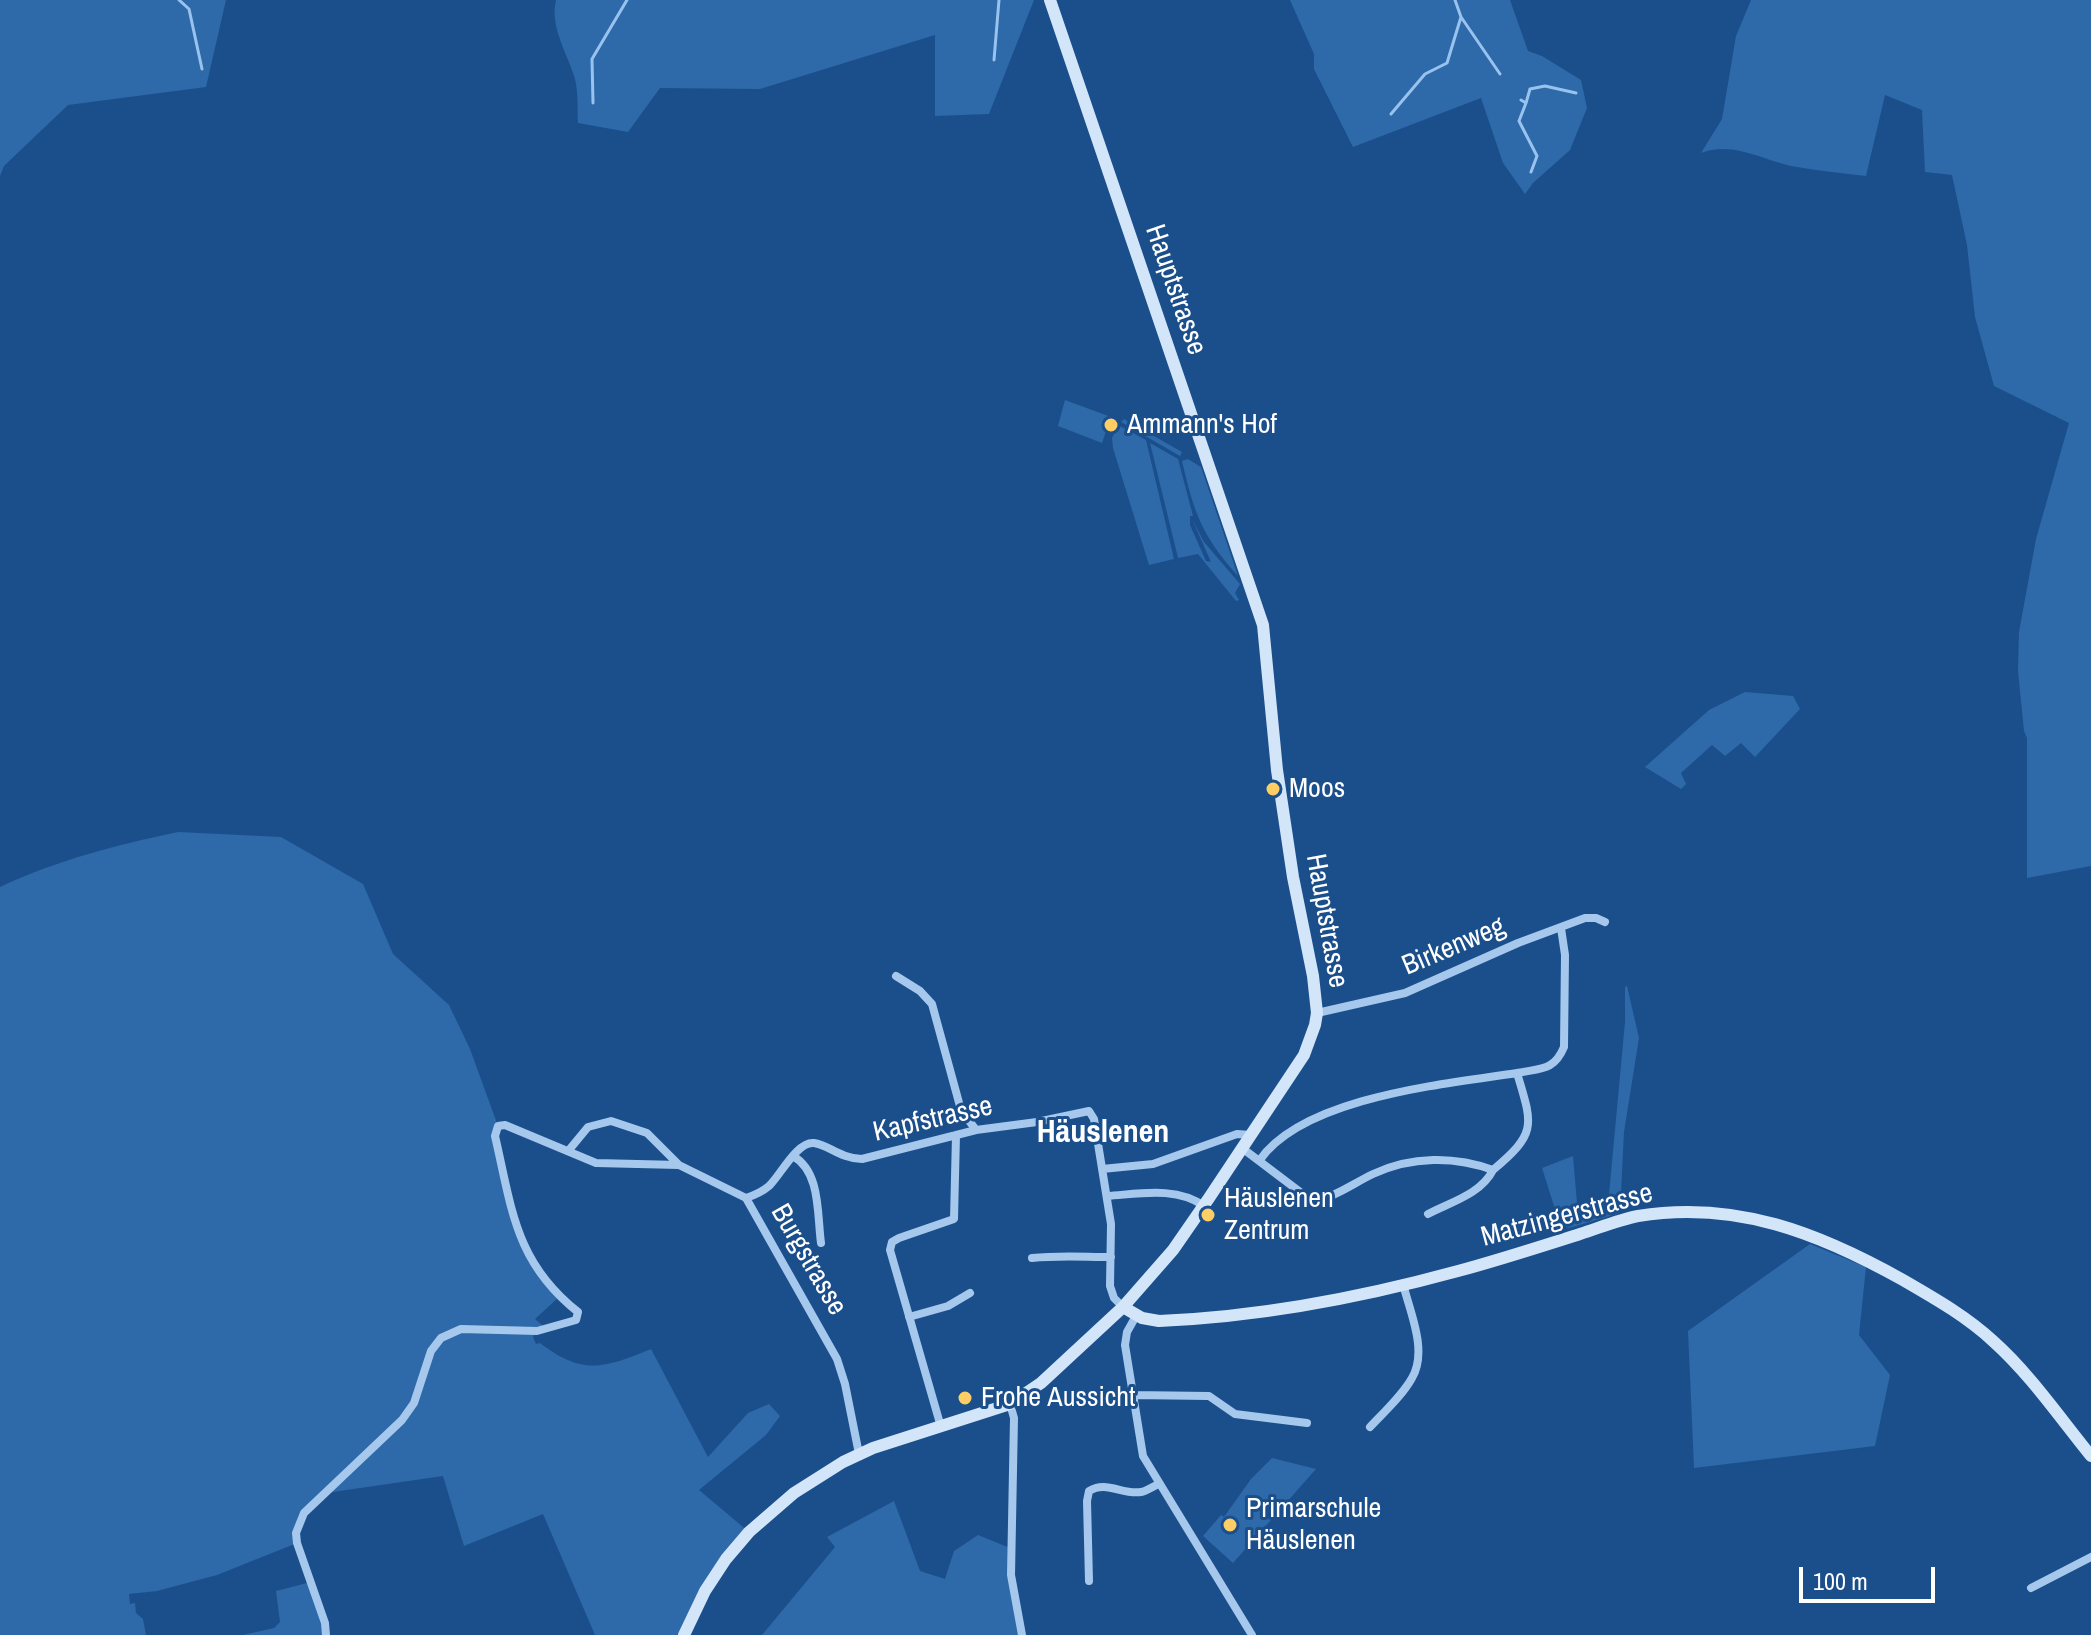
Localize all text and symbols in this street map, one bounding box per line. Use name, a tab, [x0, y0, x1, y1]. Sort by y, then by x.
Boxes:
street label: Hauptstrasse	[1137, 221, 1213, 359]
place label: Ammann's Hof	[1127, 408, 1277, 442]
marker: Ammann's Hof	[1102, 416, 1120, 434]
place label: Moos	[1289, 772, 1345, 806]
marker: Moos	[1264, 780, 1282, 798]
street label: Hauptstrasse	[1298, 851, 1354, 991]
street label: Birkenweg	[1398, 910, 1510, 984]
street label: Kapfstrasse	[870, 1090, 996, 1150]
district label: Häuslenen	[1037, 1114, 1169, 1152]
street label: Matzingerstrasse	[1478, 1177, 1656, 1255]
place label: Häuslenen Zentrum	[1224, 1182, 1334, 1248]
street label: Burgstrasse	[763, 1199, 853, 1321]
marker: Häuslenen Zentrum	[1199, 1206, 1217, 1224]
place label: Frohe Aussicht	[981, 1381, 1135, 1415]
marker: Frohe Aussicht	[956, 1389, 974, 1407]
place label: Primarschule Häuslenen	[1246, 1492, 1381, 1558]
marker: Primarschule Häuslenen	[1221, 1516, 1239, 1534]
scale bar	[1803, 1551, 1939, 1601]
text: 100 m	[1813, 1565, 1868, 1597]

